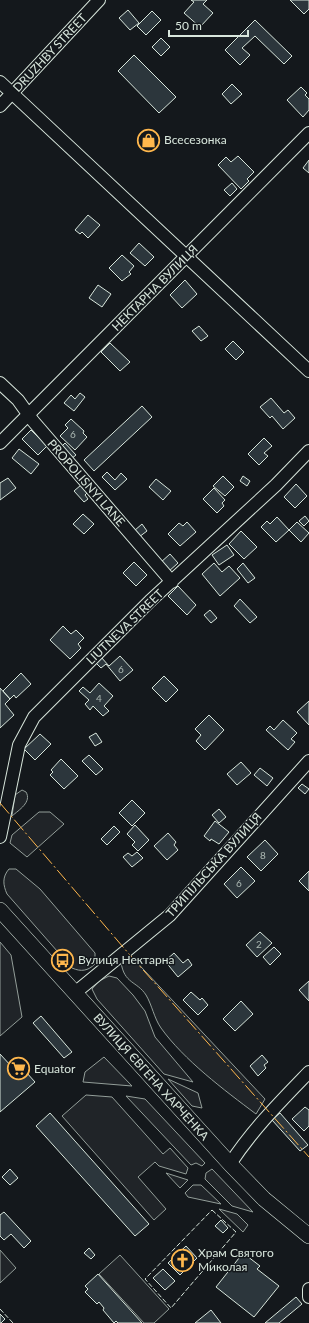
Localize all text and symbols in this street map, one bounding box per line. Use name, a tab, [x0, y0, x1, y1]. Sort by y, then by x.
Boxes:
street label: DRUZHBY STREET	[10, 10, 90, 95]
scale bar	[169, 12, 248, 38]
text: 50 m	[175, 18, 202, 33]
shop icon: Всесезонка	[136, 127, 162, 153]
place label: Всесезонка	[164, 132, 227, 147]
street label: НЕКТАРНА ВУЛИЦЯ	[108, 241, 201, 334]
house number: 6	[70, 428, 76, 440]
street label: PROPOLISNYI LANE	[44, 436, 128, 529]
street label: LIUTNEVA STREET	[83, 586, 166, 667]
house number: 6	[118, 663, 124, 675]
house number: 4	[96, 692, 102, 704]
street label: ТРИПІЛЬСЬКА ВУЛИЦЯ	[163, 809, 265, 920]
house number: 8	[260, 849, 266, 861]
house number: 6	[236, 877, 242, 889]
house number: 2	[256, 938, 262, 950]
bus stop icon: Вулиця Нектарна	[49, 947, 75, 973]
place label: Вулиця Нектарна	[78, 952, 174, 967]
street label: ВУЛИЦЯ ЄВГЕНА ХАРЧЕНКА	[90, 1010, 213, 1144]
supermarket icon: Equator	[5, 1056, 31, 1082]
place label: Equator	[34, 1061, 76, 1076]
place label: Храм Святого Миколая	[198, 1245, 274, 1274]
church icon: Храм Святого Миколая	[170, 1247, 196, 1273]

